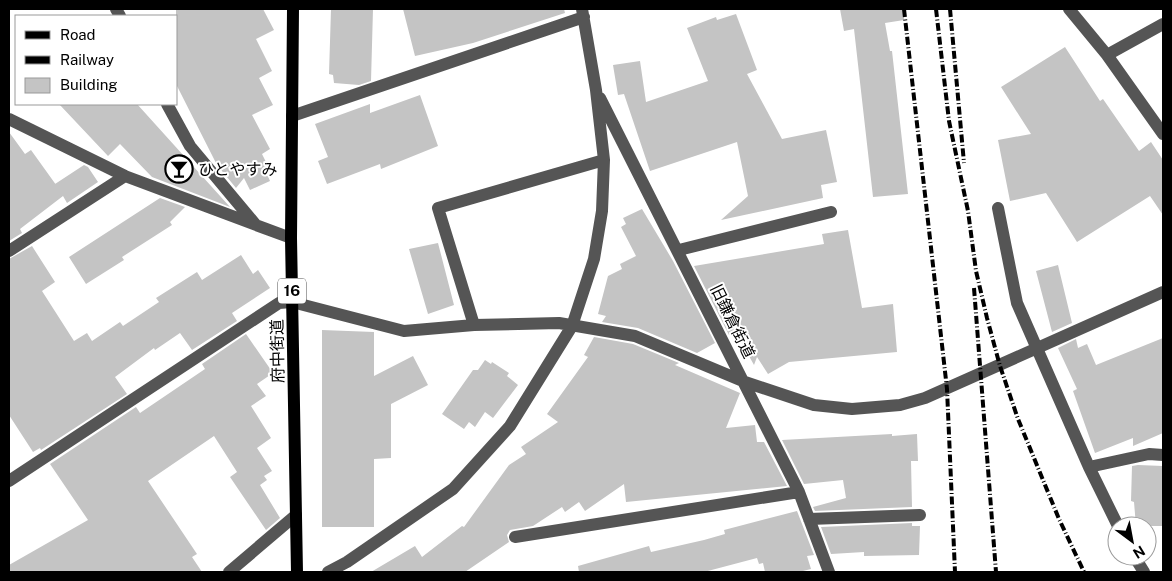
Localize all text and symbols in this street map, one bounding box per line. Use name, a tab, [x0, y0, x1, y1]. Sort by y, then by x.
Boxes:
legend	[15, 15, 178, 105]
text: Road	[60, 26, 96, 43]
text: Railway	[60, 51, 114, 68]
text: Building	[60, 76, 118, 93]
bar icon: ひとやすみ	[164, 154, 194, 184]
place label: ひとやすみ	[198, 160, 278, 179]
road number: 16	[278, 278, 306, 304]
street label: 旧鎌倉街道	[706, 281, 759, 361]
street label: 府中街道	[267, 319, 288, 383]
north arrow	[1107, 516, 1157, 566]
text: N	[1130, 542, 1148, 562]

